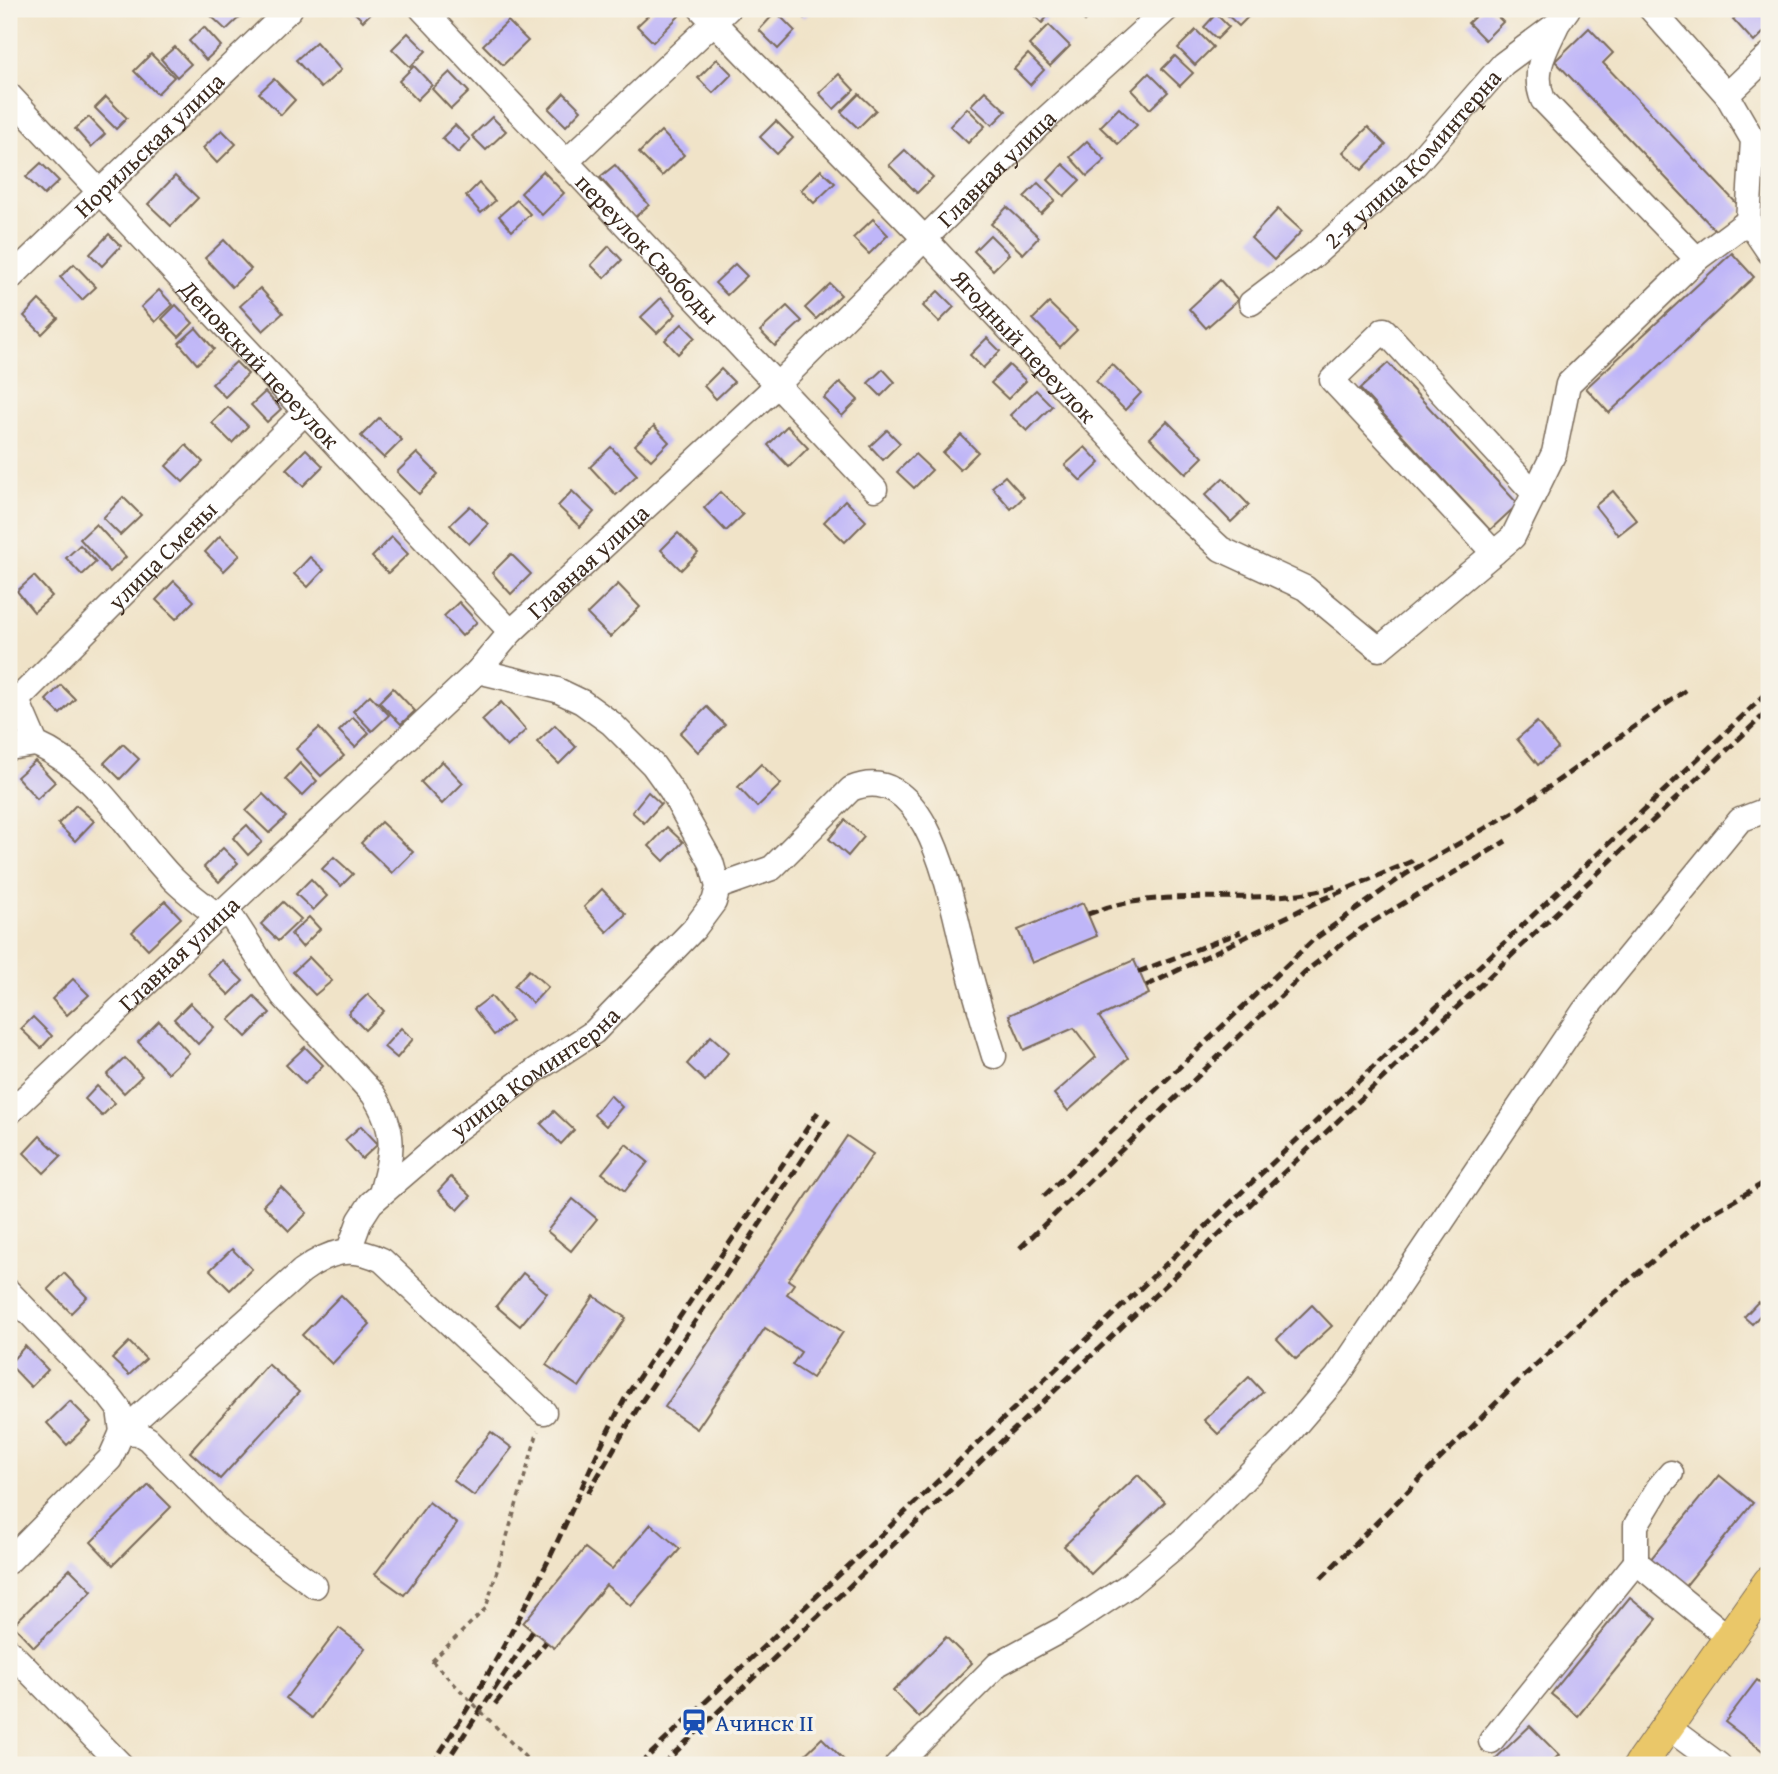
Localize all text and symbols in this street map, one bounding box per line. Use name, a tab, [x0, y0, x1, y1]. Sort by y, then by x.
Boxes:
street label: 2-я улица Коминтерна	[1315, 60, 1509, 257]
street label: Норильская улица	[66, 63, 232, 225]
street label: Главная улица	[928, 100, 1064, 235]
street label: переулок Свободы	[568, 165, 728, 332]
street label: Ягодный переулок	[943, 260, 1105, 431]
street label: Деповский переулок	[172, 271, 349, 457]
street label: улица Смены	[99, 492, 225, 618]
street label: Главная улица	[519, 495, 657, 627]
street label: Главная улица	[110, 887, 248, 1019]
street label: улица Коминтерна	[441, 998, 628, 1147]
place label: Ачинск II	[715, 1705, 814, 1740]
station icon: Ачинск II	[679, 1707, 709, 1737]

